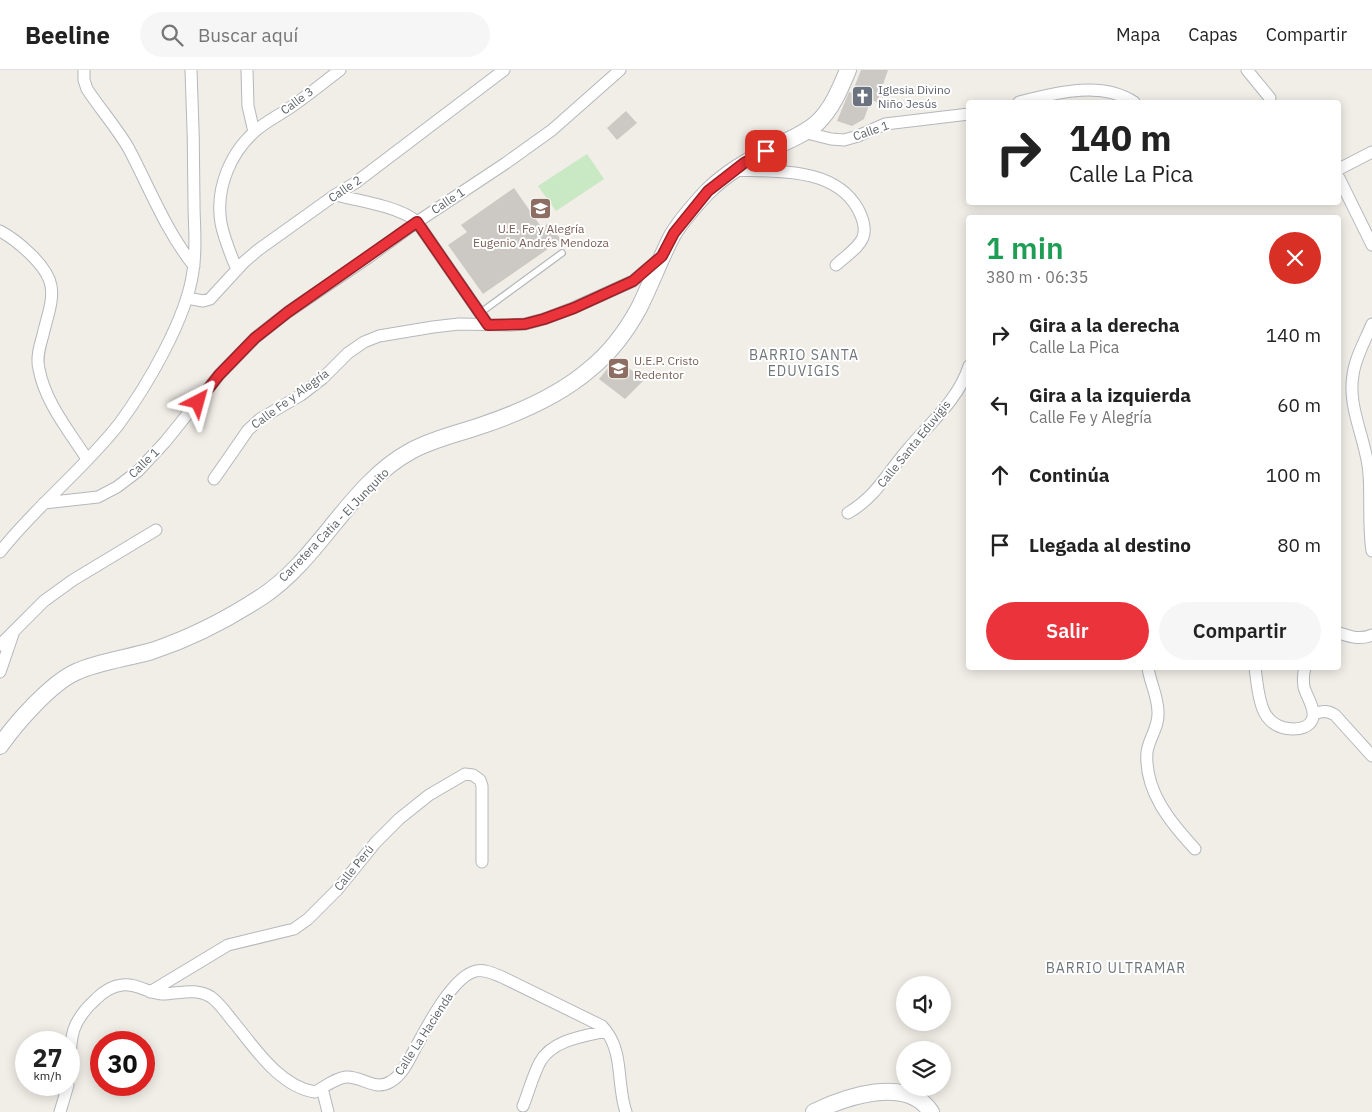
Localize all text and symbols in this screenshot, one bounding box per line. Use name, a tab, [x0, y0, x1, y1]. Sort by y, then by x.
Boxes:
search box	[140, 12, 490, 57]
text: Beeline	[25, 19, 110, 51]
icon: search	[158, 21, 186, 49]
text: Buscar aquí	[198, 23, 298, 47]
text: Mapa	[1116, 23, 1160, 46]
text: Capas	[1188, 23, 1238, 46]
text: Compartir	[1266, 23, 1347, 46]
place label: Iglesia Divino Niño Jesús	[878, 82, 951, 111]
street label: Calle 3	[277, 84, 316, 118]
church icon: Iglesia Divino Niño Jesús	[850, 85, 874, 109]
text: 140 m	[1069, 115, 1172, 161]
street label: Calle 1	[851, 117, 891, 144]
icon: right	[986, 120, 1051, 185]
pin	[745, 130, 787, 172]
icon: arrive	[752, 137, 780, 165]
text: Calle La Pica	[1069, 159, 1193, 188]
street label: Calle 2	[325, 172, 364, 205]
street label: Calle 1	[428, 184, 467, 217]
school or university icon: U.E. Fe y Alegría Eugenio Andrés Mendoza	[529, 196, 553, 220]
place label: U.E. Fe y Alegría Eugenio Andrés Mendoza	[473, 221, 610, 250]
text: 1 min	[986, 228, 1064, 267]
button: close	[1269, 232, 1321, 284]
text: 380 m · 06:35	[986, 267, 1088, 287]
text: Gira a la derecha	[1029, 313, 1180, 337]
icon: right	[986, 321, 1014, 349]
text: 140 m	[1266, 323, 1321, 347]
text: Calle La Pica	[1029, 337, 1119, 357]
district label: BARRIO SANTA EDUVIGIS	[749, 346, 859, 380]
place label: U.E.P. Cristo Redentor	[634, 353, 699, 382]
school or university icon: U.E.P. Cristo Redentor	[606, 356, 630, 380]
street label: Calle Fe y Alegría	[248, 365, 332, 432]
position arrow	[171, 375, 223, 427]
text: Gira a la izquierda	[1029, 383, 1191, 407]
icon: left	[986, 391, 1014, 419]
text: 60 m	[1277, 393, 1321, 417]
street label: Calle Santa Eduvigis	[874, 397, 954, 490]
text: Calle Fe y Alegría	[1029, 407, 1152, 427]
street label: Calle 1	[125, 444, 162, 481]
icon: ahead	[986, 461, 1014, 489]
text: Continúa	[1029, 463, 1110, 487]
text: 100 m	[1266, 463, 1321, 487]
street label: Carretera Catia - El Junquito	[275, 465, 392, 585]
icon: arrive	[986, 531, 1014, 559]
text: Llegada al destino	[1029, 533, 1191, 557]
text: 80 m	[1277, 533, 1321, 557]
button: Salir	[986, 602, 1149, 660]
button: Compartir	[1159, 602, 1321, 660]
street label: Calle Perú	[331, 842, 377, 894]
district label: BARRIO ULTRAMAR	[1046, 959, 1186, 977]
map controls	[896, 976, 951, 1096]
button: sound	[896, 976, 951, 1031]
street label: Calle La Hacienda	[391, 989, 456, 1078]
speed limit sign: 30	[90, 1031, 155, 1096]
text: 27	[32, 1041, 63, 1074]
button: layers	[896, 1041, 951, 1096]
text: km/h	[33, 1068, 62, 1083]

